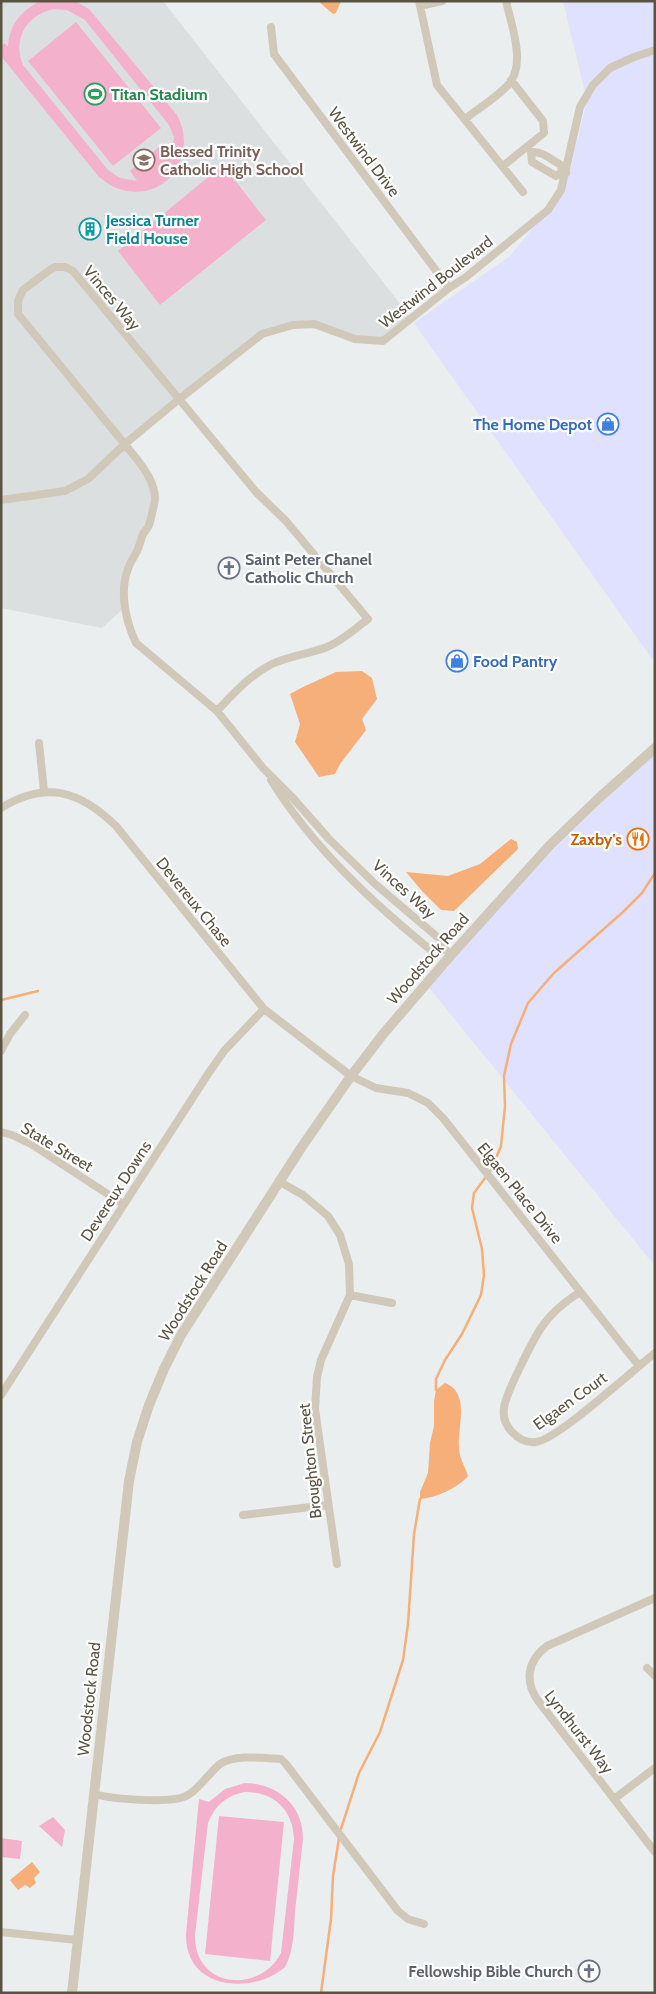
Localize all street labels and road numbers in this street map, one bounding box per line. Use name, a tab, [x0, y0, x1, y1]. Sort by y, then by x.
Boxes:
street label: Westwind Drive	[324, 104, 404, 200]
street label: Westwind Boulevard	[375, 232, 497, 332]
street label: Vinces Way	[80, 262, 144, 334]
street label: Devereux Chase	[152, 854, 236, 950]
street label: Vinces Way	[369, 856, 439, 922]
street label: Woodstock Road	[383, 910, 473, 1008]
street label: State Street	[18, 1118, 97, 1176]
street label: Devereux Downs	[77, 1137, 156, 1245]
street label: Elgaen Place Drive	[473, 1139, 567, 1247]
street label: Woodstock Road	[155, 1237, 231, 1345]
street label: Elgaen Court	[530, 1368, 611, 1434]
street label: Broughton Street	[294, 1402, 325, 1520]
street label: Woodstock Road	[74, 1641, 104, 1757]
street label: Lyndhurst Way	[541, 1687, 617, 1777]

